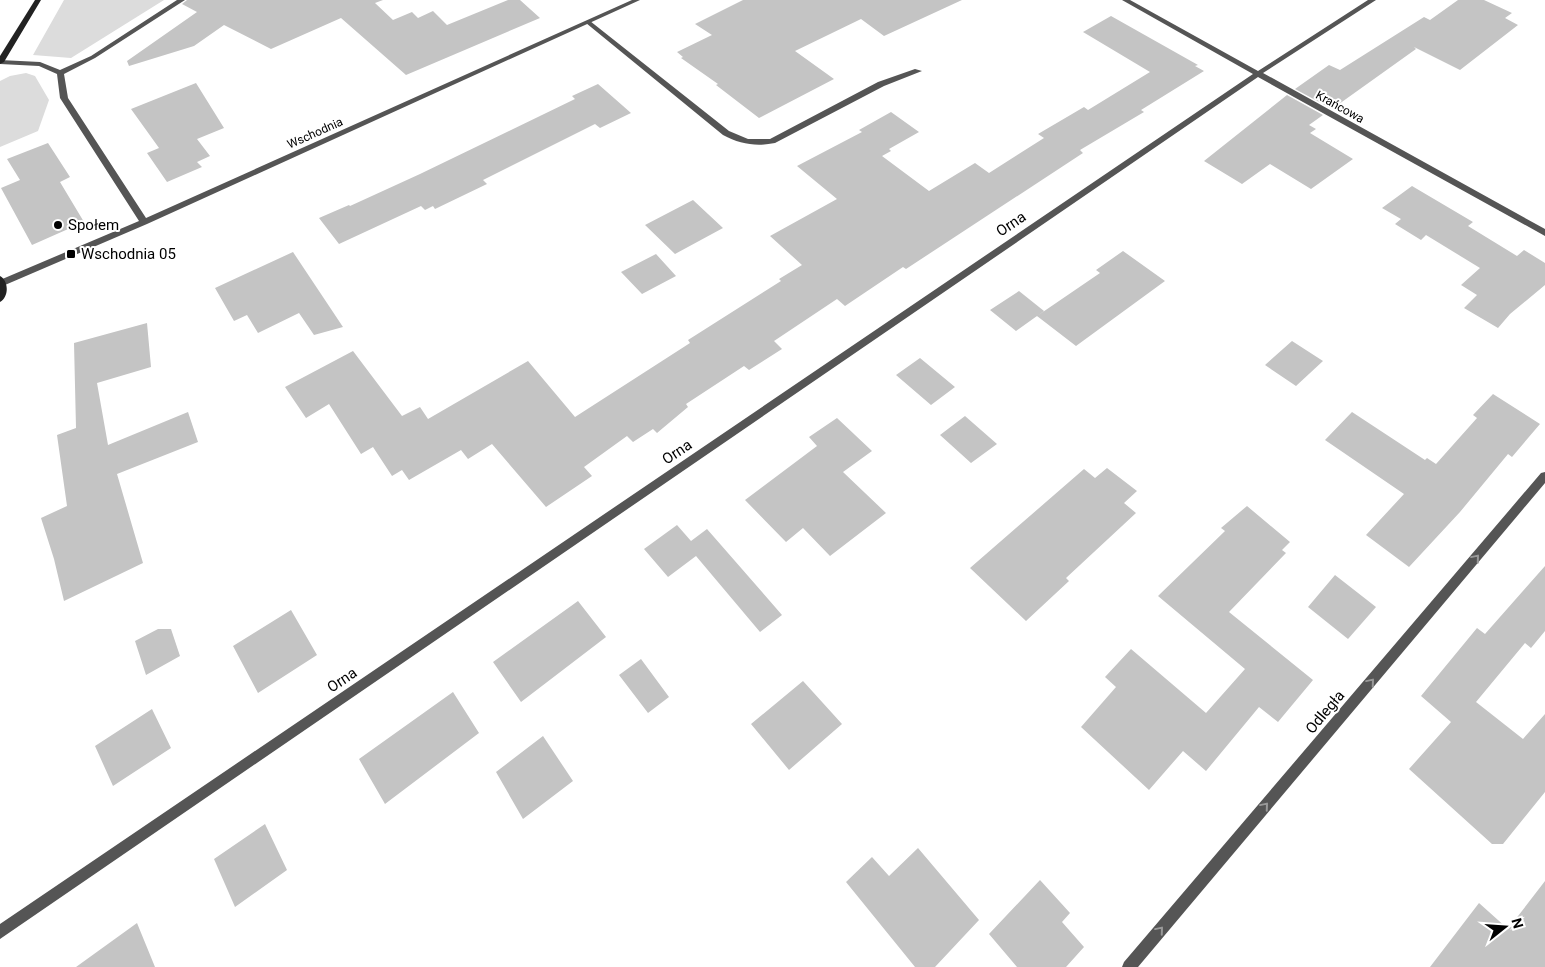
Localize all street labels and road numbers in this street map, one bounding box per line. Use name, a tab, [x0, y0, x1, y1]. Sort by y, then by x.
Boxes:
street label: Krańcowa	[1313, 88, 1367, 126]
street label: Wschodnia	[285, 115, 345, 151]
street label: Orna	[993, 208, 1029, 240]
street label: Orna	[659, 436, 695, 468]
street label: Orna	[324, 664, 360, 696]
street label: Odległa	[1302, 687, 1348, 737]

